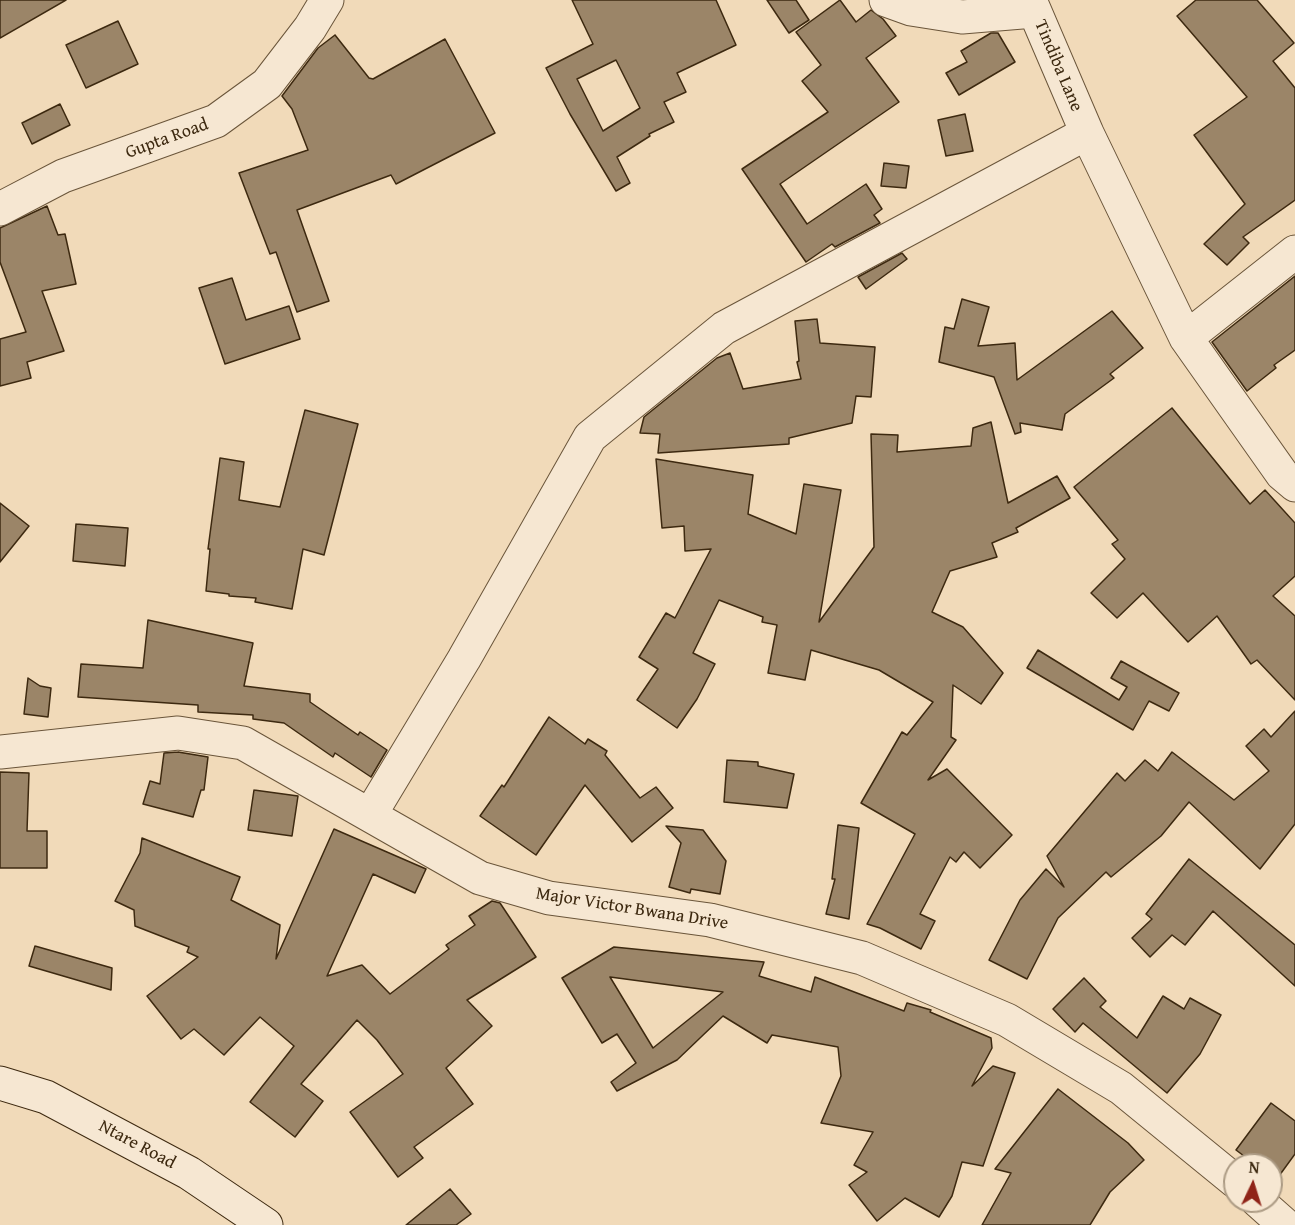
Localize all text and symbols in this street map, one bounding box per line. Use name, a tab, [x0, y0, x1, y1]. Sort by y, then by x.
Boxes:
street label: Tindiba Lane	[1029, 17, 1087, 115]
street label: Gupta Road	[123, 114, 211, 164]
street label: Major Victor Bwana Drive	[534, 883, 730, 935]
street label: Ntare Road	[95, 1116, 179, 1174]
north arrow	[1223, 1153, 1283, 1213]
text: N	[1248, 1155, 1260, 1179]

